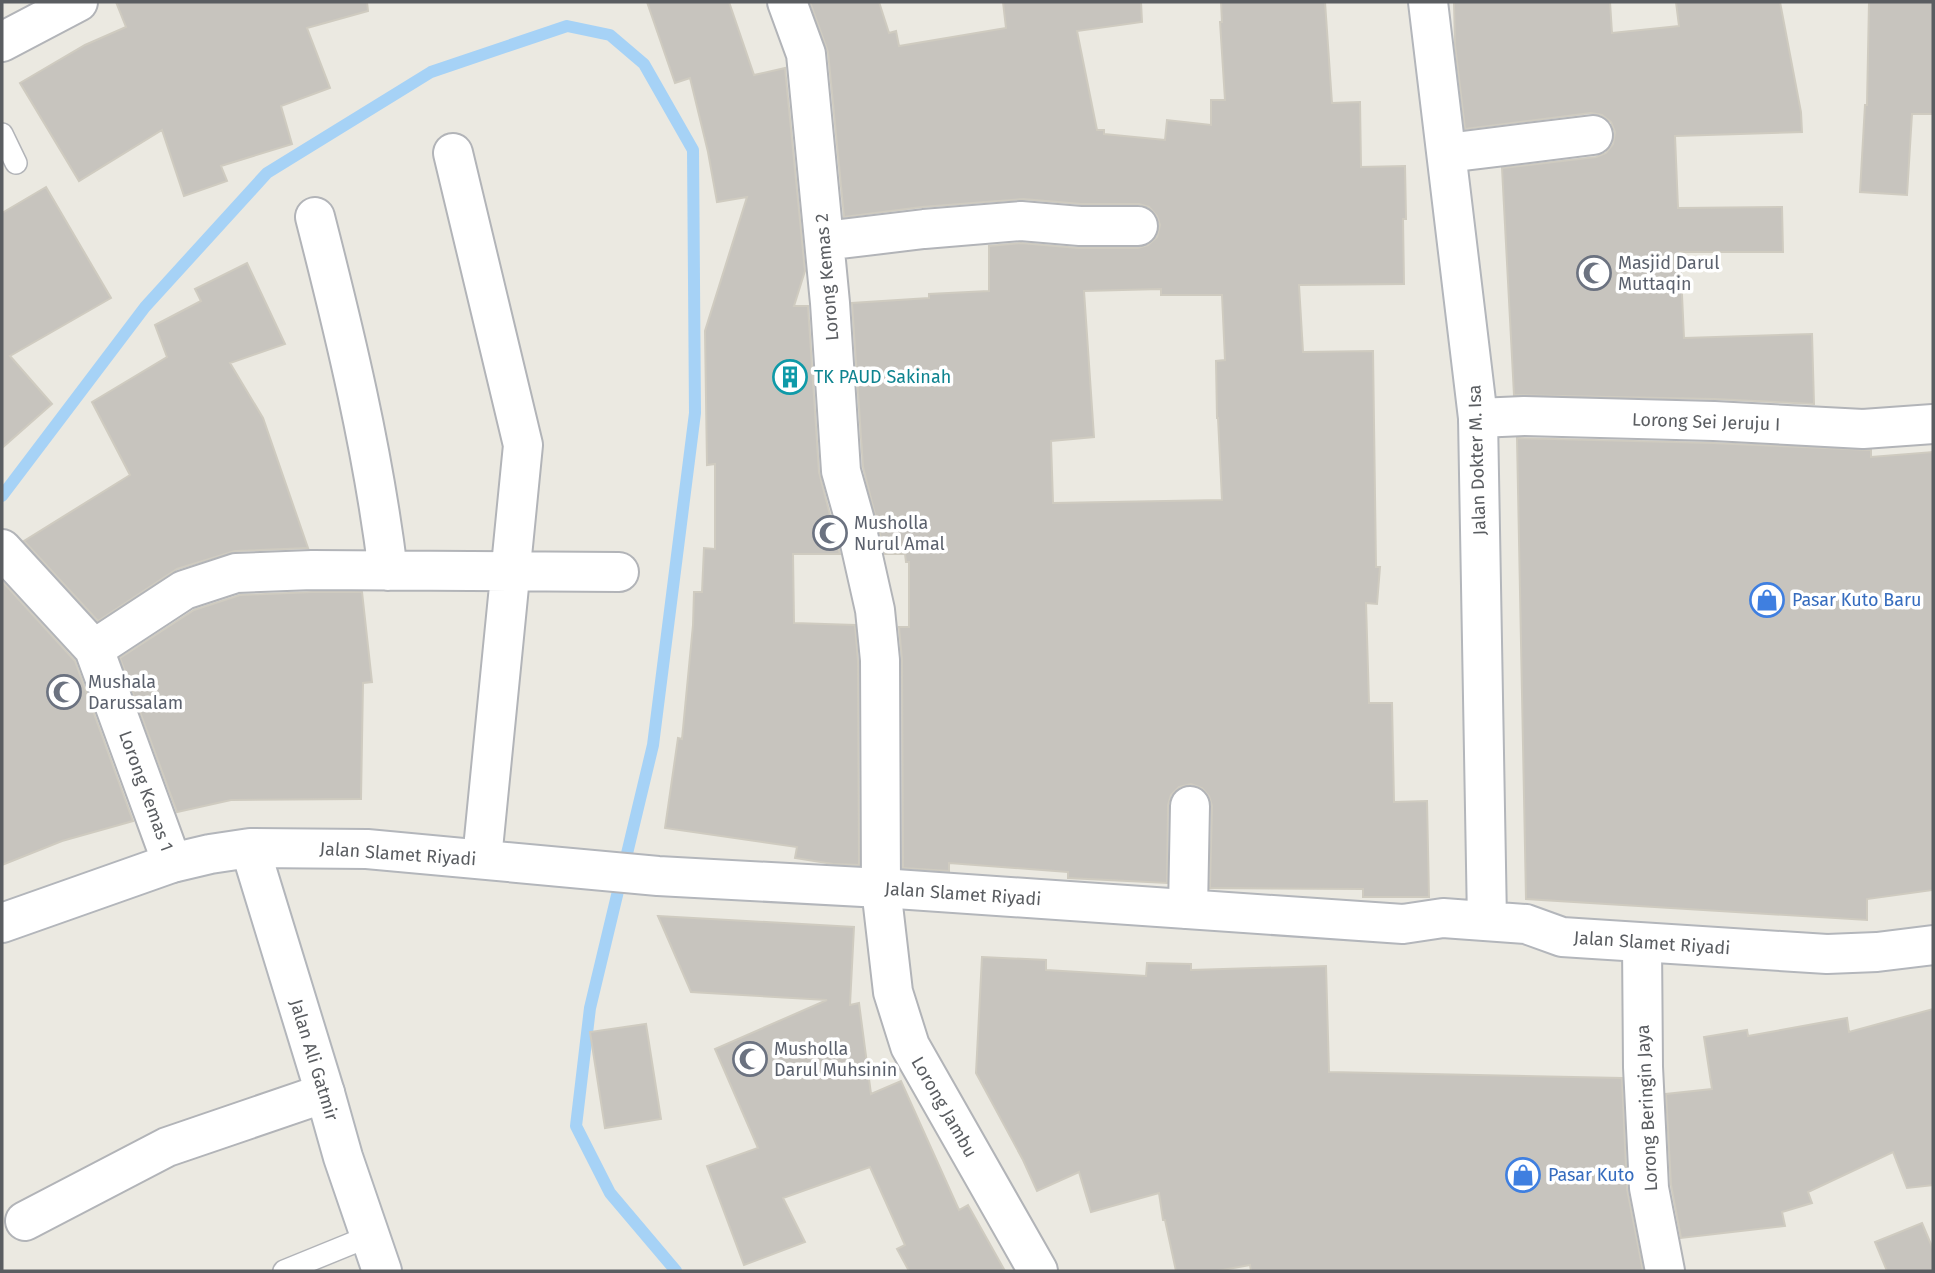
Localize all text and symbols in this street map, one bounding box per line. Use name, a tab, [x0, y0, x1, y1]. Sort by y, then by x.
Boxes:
street label: Lorong Kemas 2	[810, 212, 844, 342]
place label: Masjid Darul Muttaqin	[1618, 252, 1720, 295]
mosque icon: Masjid Darul Muttaqin	[1575, 254, 1613, 292]
building icon: TK PAUD Sakinah	[771, 358, 809, 396]
place label: TK PAUD Sakinah	[814, 366, 951, 388]
street label: Jalan Dokter M. Isa	[1463, 384, 1491, 536]
street label: Lorong Sei Jeruju I	[1631, 408, 1781, 436]
place label: Musholla Nurul Amal	[854, 512, 945, 555]
mosque icon: Musholla Nurul Amal	[811, 514, 849, 552]
shop icon: Pasar Kuto Baru	[1748, 581, 1786, 619]
place label: Pasar Kuto Baru	[1792, 589, 1921, 611]
place label: Mushala Darussalam	[88, 671, 183, 714]
mosque icon: Mushala Darussalam	[45, 673, 83, 711]
street label: Lorong Kemas 1	[114, 728, 178, 854]
street label: Jalan Slamet Riyadi	[319, 838, 477, 870]
street label: Jalan Slamet Riyadi	[884, 878, 1042, 910]
street label: Jalan Slamet Riyadi	[1573, 927, 1731, 959]
street label: Jalan Ali Gatmir	[285, 997, 343, 1123]
street label: Lorong Beringin Jaya	[1632, 1024, 1662, 1192]
place label: Musholla Darul Muhsinin	[774, 1038, 897, 1081]
mosque icon: Musholla Darul Muhsinin	[731, 1040, 769, 1078]
street label: Lorong Jambu	[906, 1053, 982, 1161]
shop icon: Pasar Kuto	[1504, 1156, 1542, 1194]
place label: Pasar Kuto	[1548, 1164, 1634, 1186]

